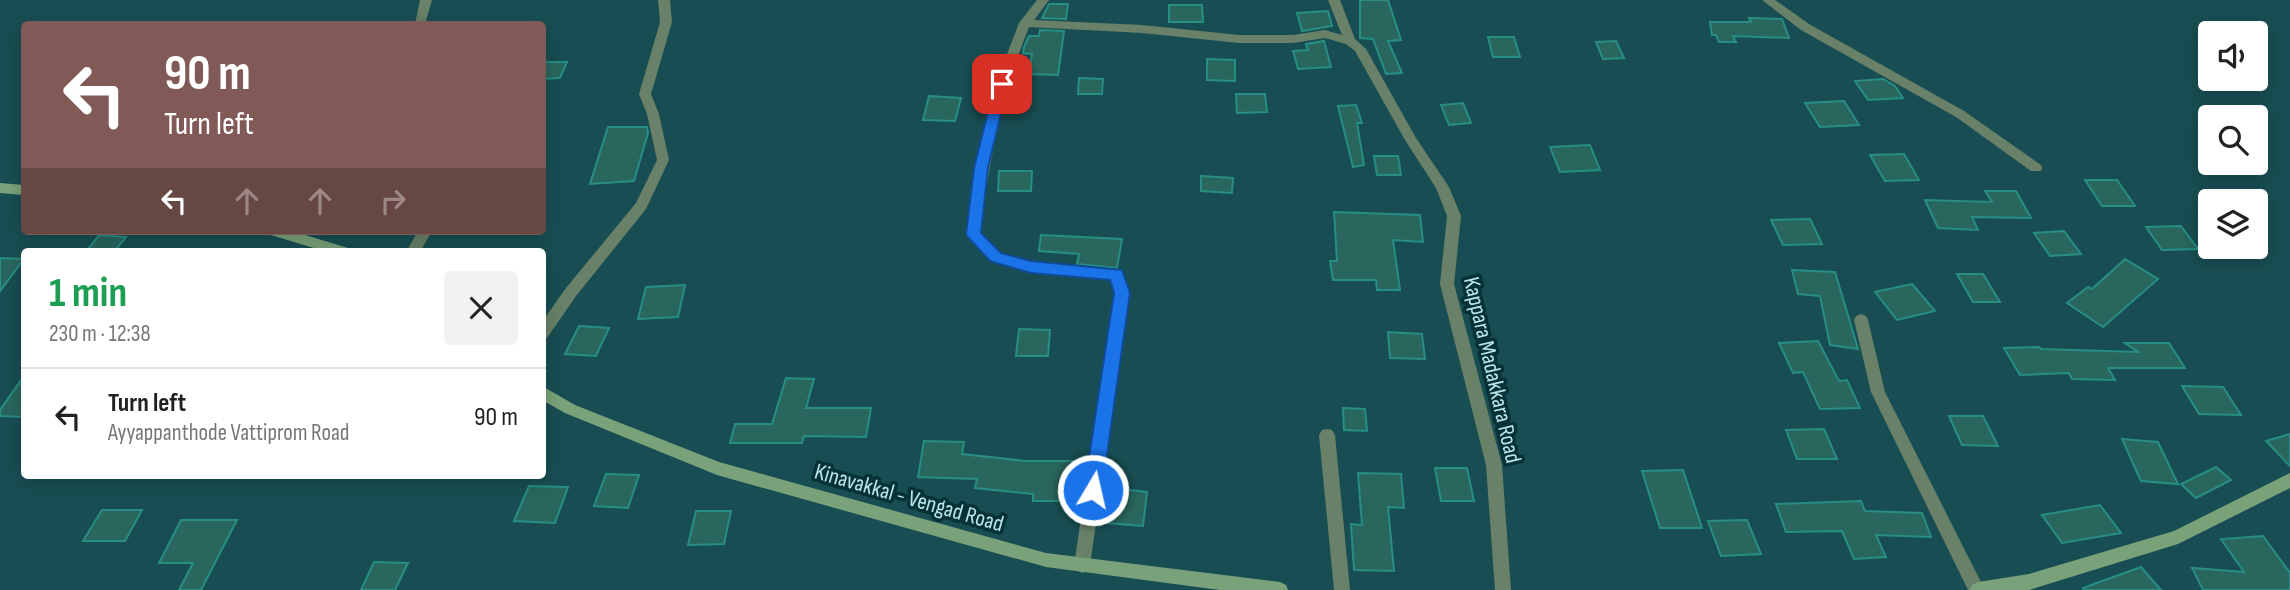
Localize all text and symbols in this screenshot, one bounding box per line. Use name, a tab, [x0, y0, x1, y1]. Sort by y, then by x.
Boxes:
map controls	[2198, 21, 2268, 259]
button: sound	[2198, 21, 2268, 91]
text: 90 m	[164, 45, 251, 104]
icon: left	[49, 49, 140, 140]
pin	[972, 54, 1032, 114]
icon: arrive	[983, 65, 1021, 103]
text: Turn left	[164, 105, 254, 144]
button: search	[2198, 105, 2268, 175]
icon: left	[155, 182, 193, 220]
icon: ahead	[228, 182, 266, 220]
icon: ahead	[301, 182, 339, 220]
icon: right	[374, 182, 412, 220]
button: layers	[2198, 189, 2268, 259]
text: 1 min	[49, 268, 127, 319]
button: close	[444, 271, 518, 345]
street label: Kappara Madakkara Road	[1457, 274, 1527, 466]
text: 230 m · 12:38	[49, 320, 151, 348]
text: Turn left	[108, 388, 186, 419]
icon: left	[49, 398, 87, 436]
text: 90 m	[474, 402, 518, 433]
text: Ayyappanthode Vattiprom Road	[108, 419, 349, 447]
position arrow	[1056, 453, 1130, 527]
street label: Kinavakkal - Vengad Road	[811, 458, 1007, 538]

